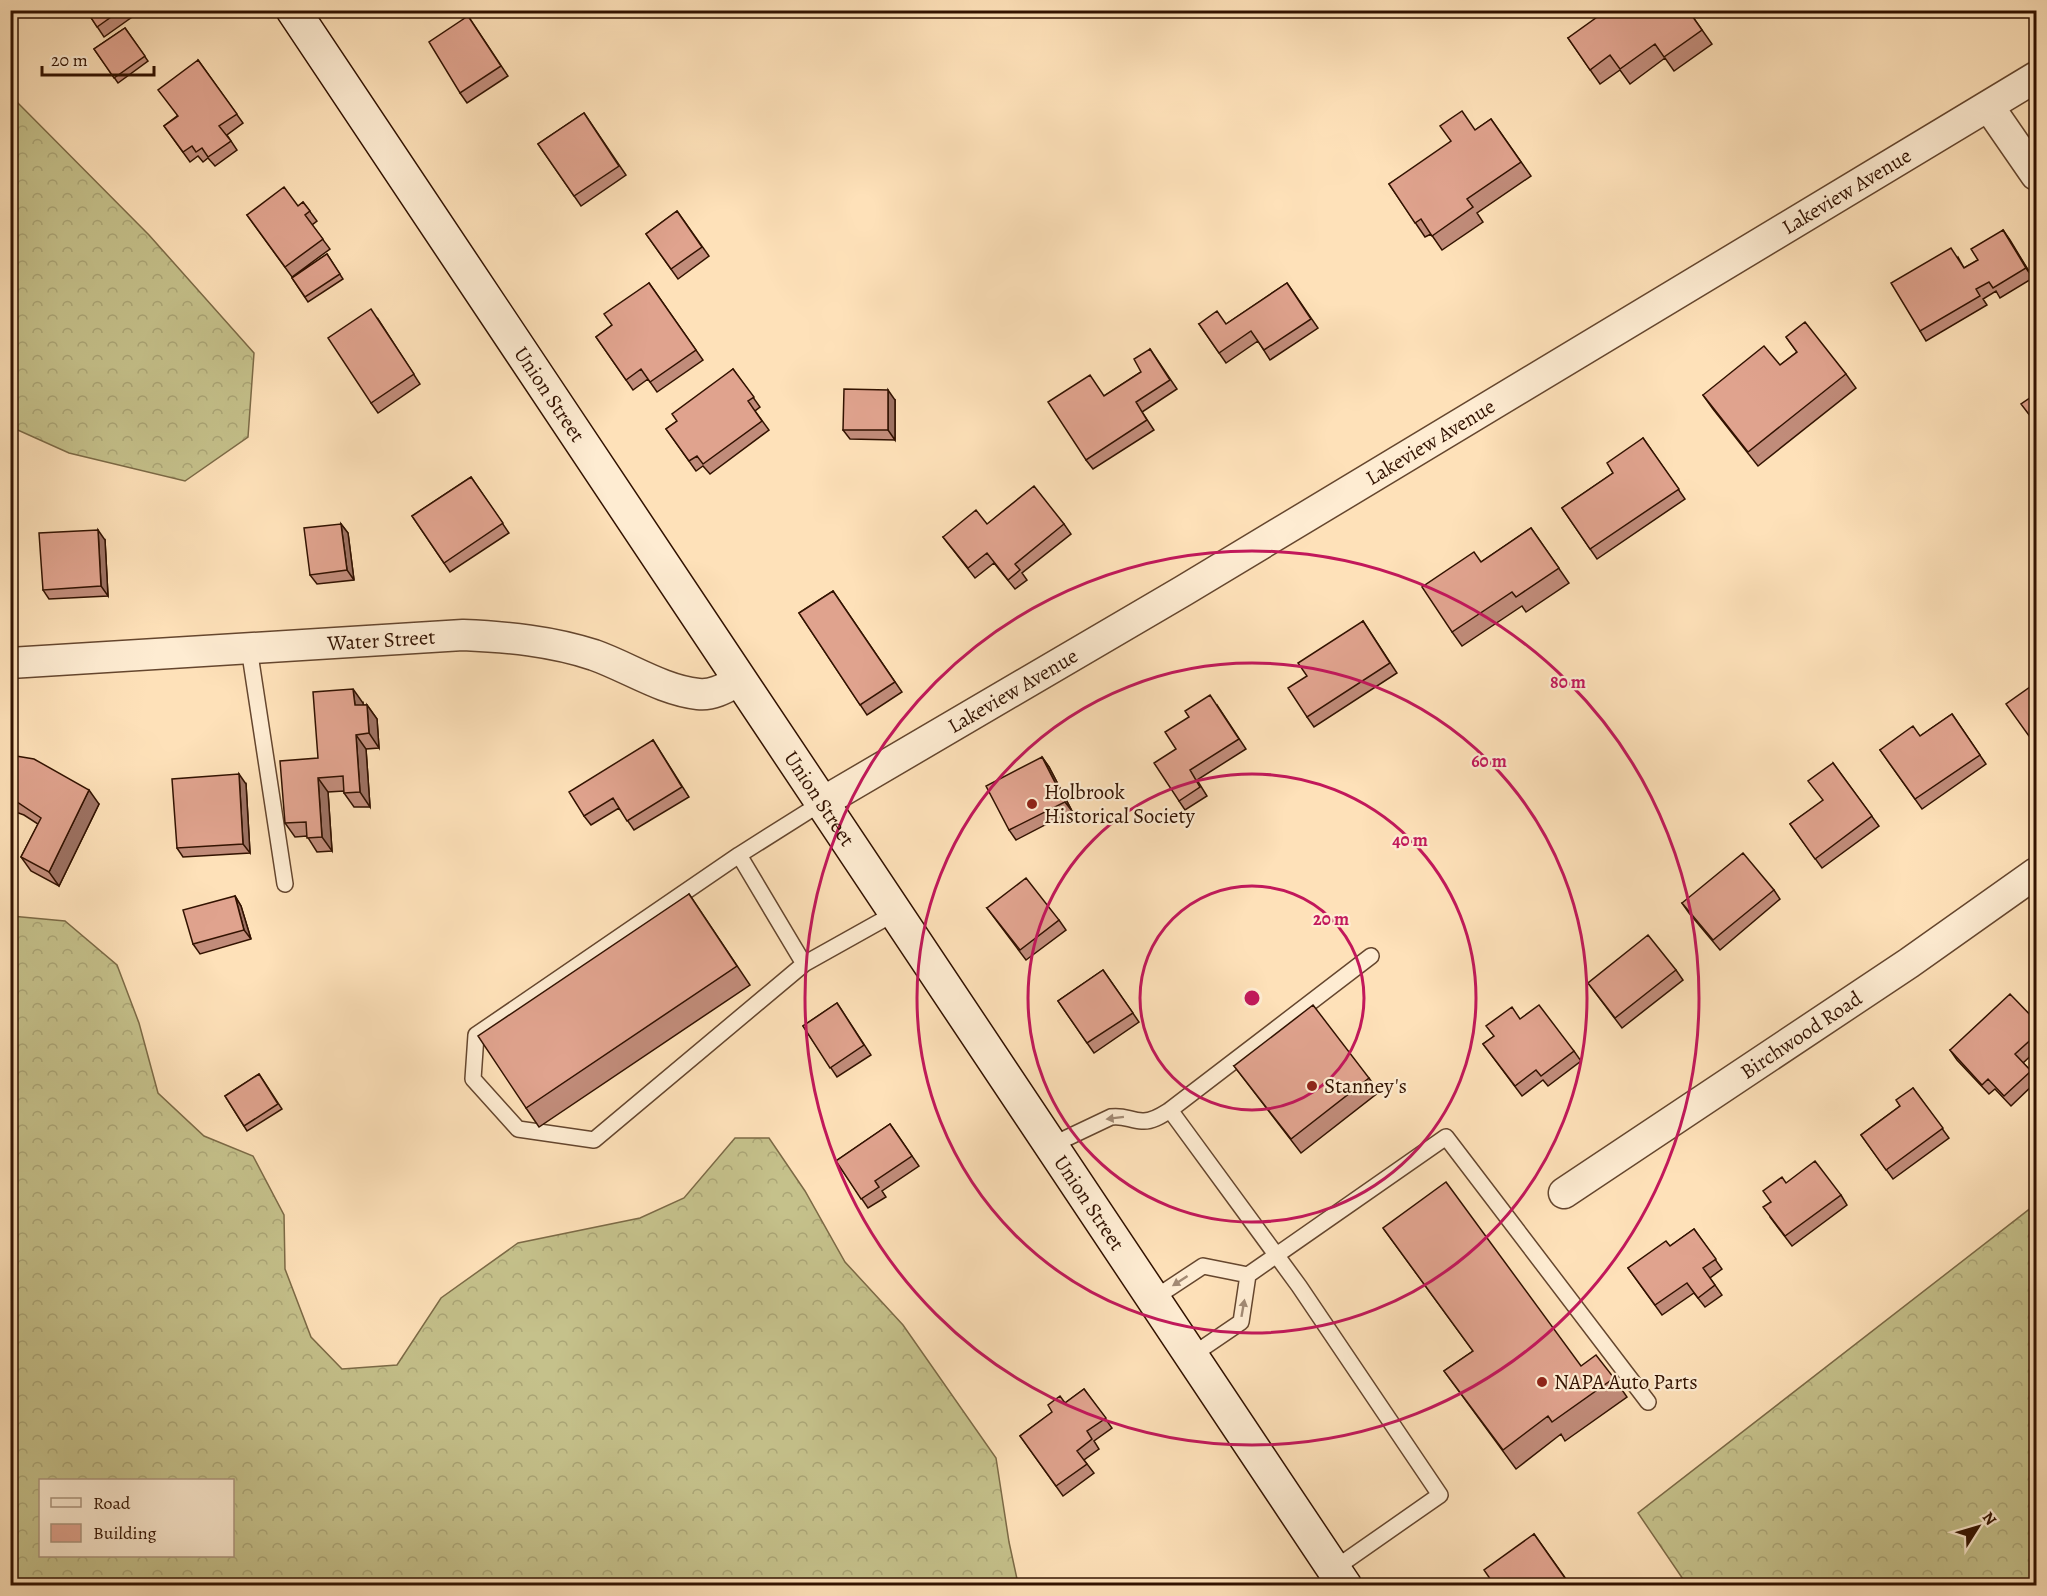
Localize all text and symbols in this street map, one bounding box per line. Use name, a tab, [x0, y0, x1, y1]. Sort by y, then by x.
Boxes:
scale bar	[42, 39, 154, 77]
text: 20 m	[51, 48, 88, 72]
street label: Lakeview Avenue	[1777, 141, 1916, 241]
street label: Union Street	[508, 341, 591, 447]
street label: Lakeview Avenue	[1360, 392, 1500, 492]
street label: Water Street	[326, 623, 436, 657]
street label: Lakeview Avenue	[943, 642, 1083, 740]
text: 80 m	[1550, 670, 1586, 694]
street label: Union Street	[777, 745, 861, 852]
text: 60 m	[1471, 749, 1507, 773]
place label: Holbrook Historical Society	[1044, 778, 1195, 830]
marker: Holbrook Historical Society	[1025, 797, 1039, 811]
text: 40 m	[1392, 828, 1428, 852]
text: 20 m	[1313, 907, 1349, 931]
street label: Birchwood Road	[1735, 984, 1868, 1086]
centre of rings	[1242, 988, 1262, 1008]
place label: Stanney's	[1324, 1072, 1407, 1100]
marker: Stanney's	[1305, 1079, 1319, 1093]
one-way arrow	[1106, 1113, 1125, 1122]
street label: Union Street	[1047, 1150, 1131, 1256]
one-way arrow	[1171, 1276, 1188, 1287]
one-way arrow	[1239, 1298, 1248, 1317]
place label: NAPA Auto Parts	[1554, 1368, 1698, 1396]
marker: NAPA Auto Parts	[1535, 1375, 1549, 1389]
legend	[39, 1479, 234, 1557]
text: Road	[93, 1491, 131, 1515]
north arrow	[1948, 1497, 2008, 1557]
text: N	[1977, 1507, 2002, 1530]
text: Building	[93, 1521, 157, 1545]

